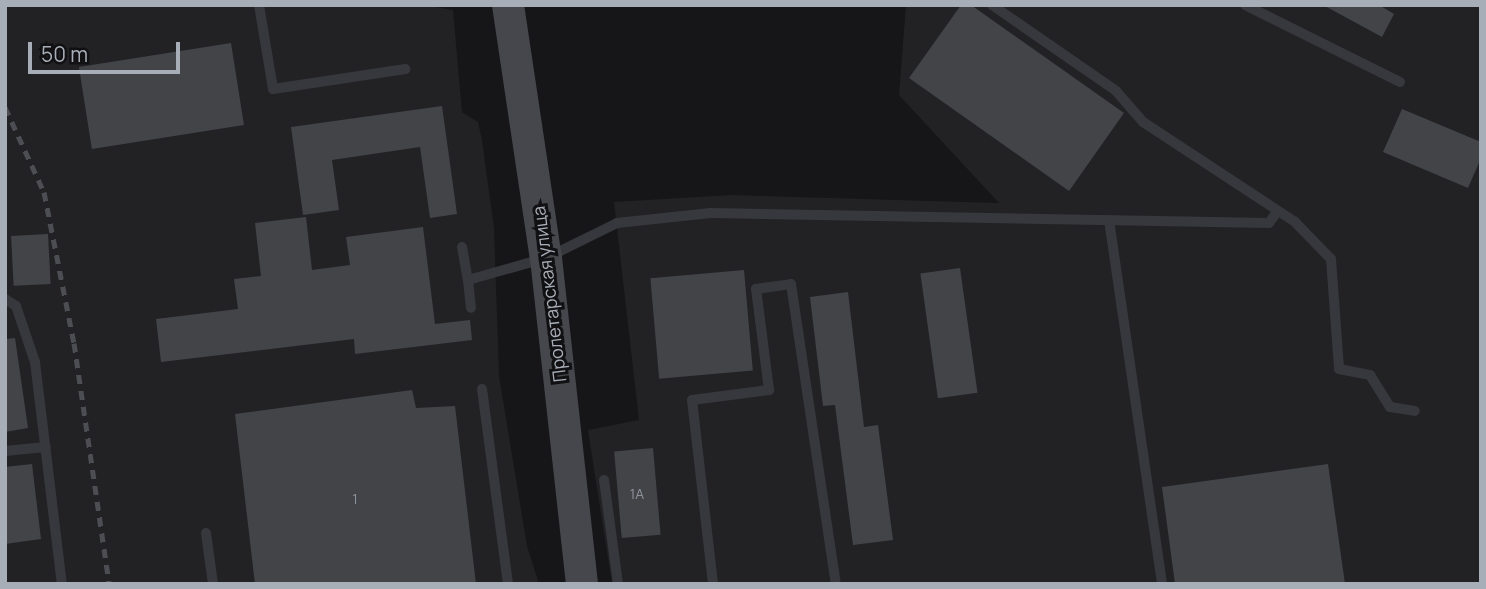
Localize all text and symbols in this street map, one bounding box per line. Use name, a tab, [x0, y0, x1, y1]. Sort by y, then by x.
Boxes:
scale bar	[32, 28, 184, 72]
text: 50 m	[41, 40, 88, 68]
street label: Пролетарская улица	[527, 205, 571, 383]
house number: 1А	[630, 486, 644, 502]
house number: 1	[352, 491, 358, 507]

